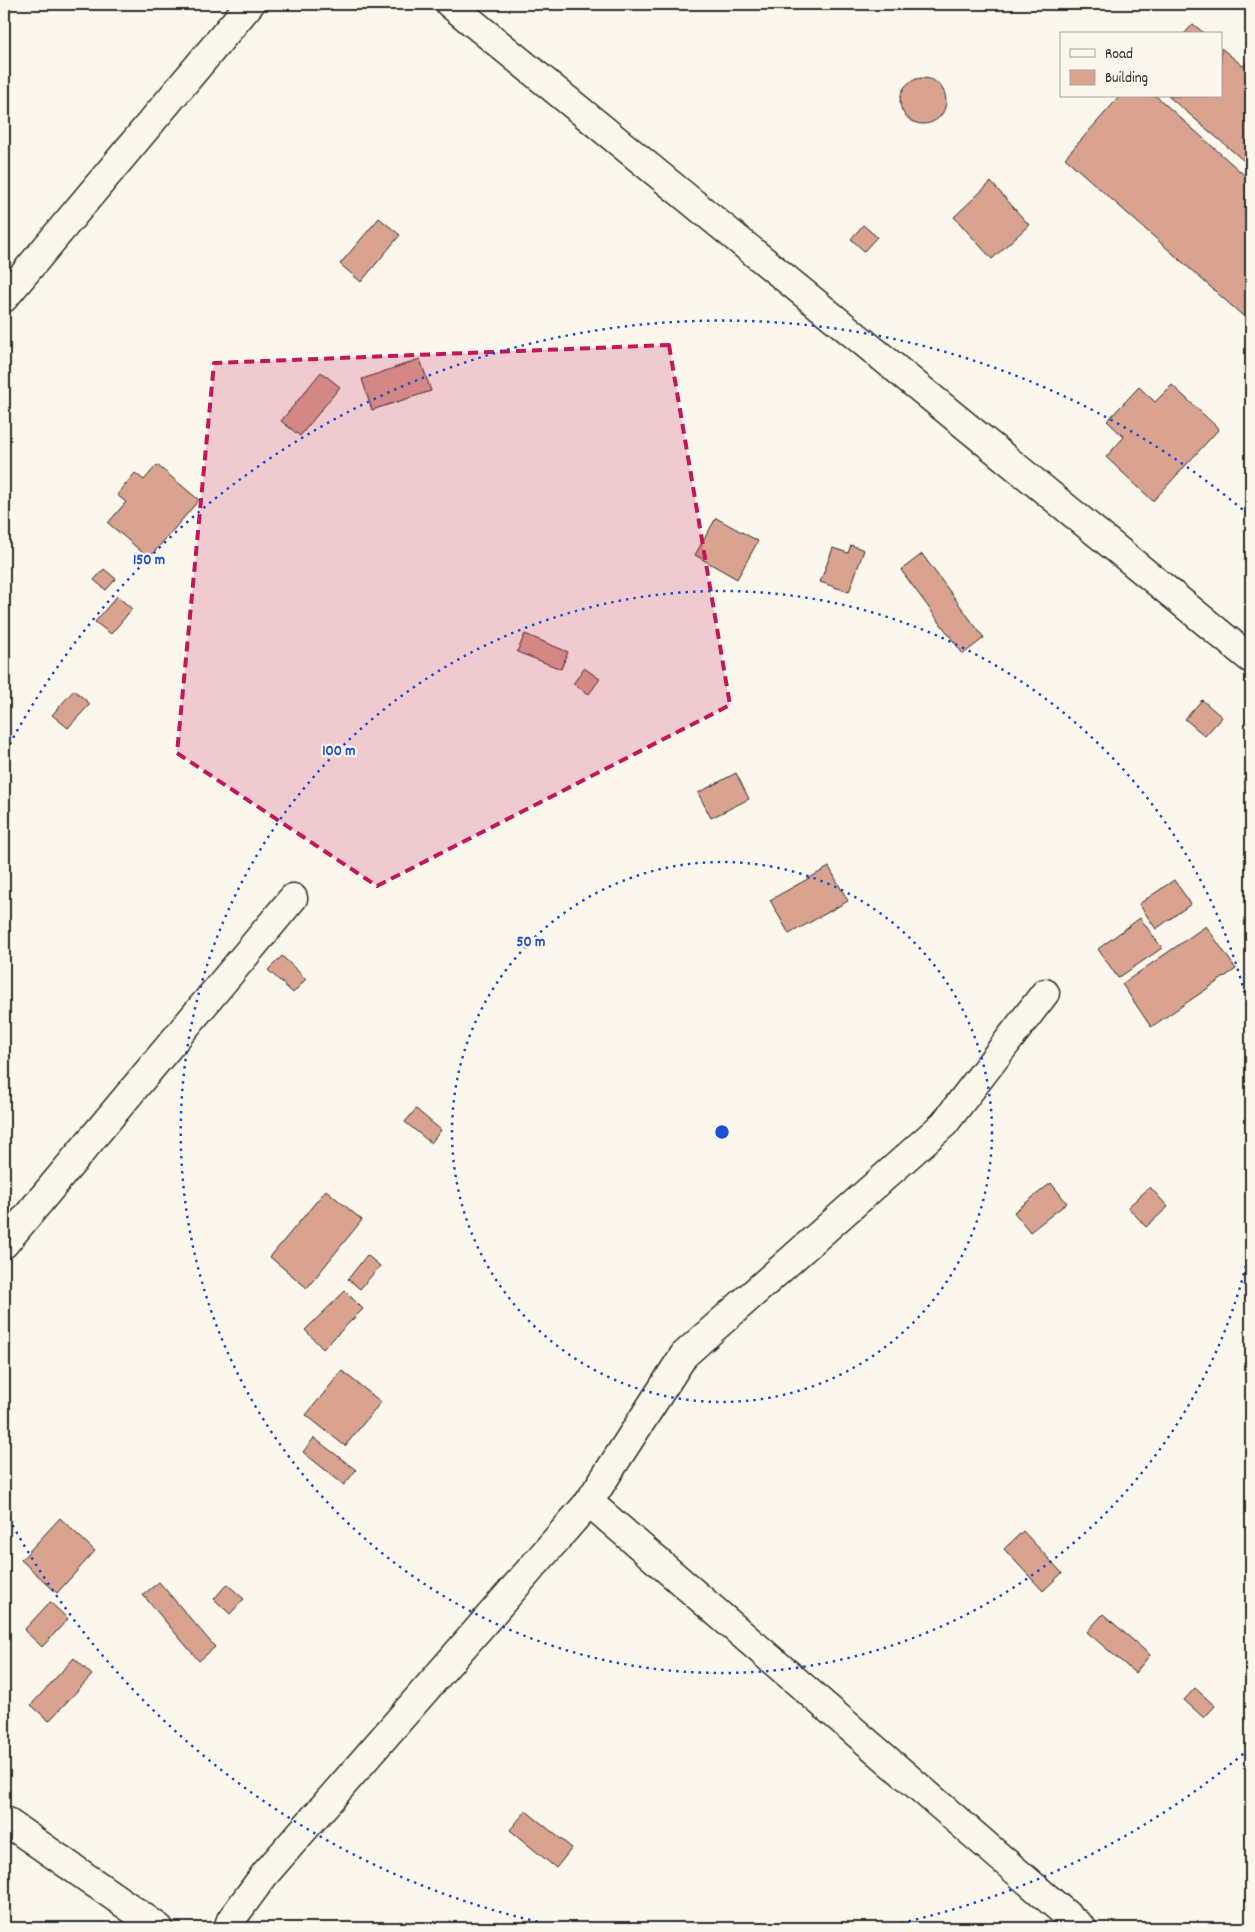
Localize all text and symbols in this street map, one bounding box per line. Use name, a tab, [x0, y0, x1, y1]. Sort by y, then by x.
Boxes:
legend	[1060, 32, 1222, 98]
text: Road	[1105, 44, 1133, 66]
text: Building	[1105, 68, 1148, 90]
text: 150 m	[133, 550, 165, 572]
text: 100 m	[322, 741, 356, 763]
text: 50 m	[517, 932, 545, 954]
centre of rings	[713, 1123, 731, 1141]

